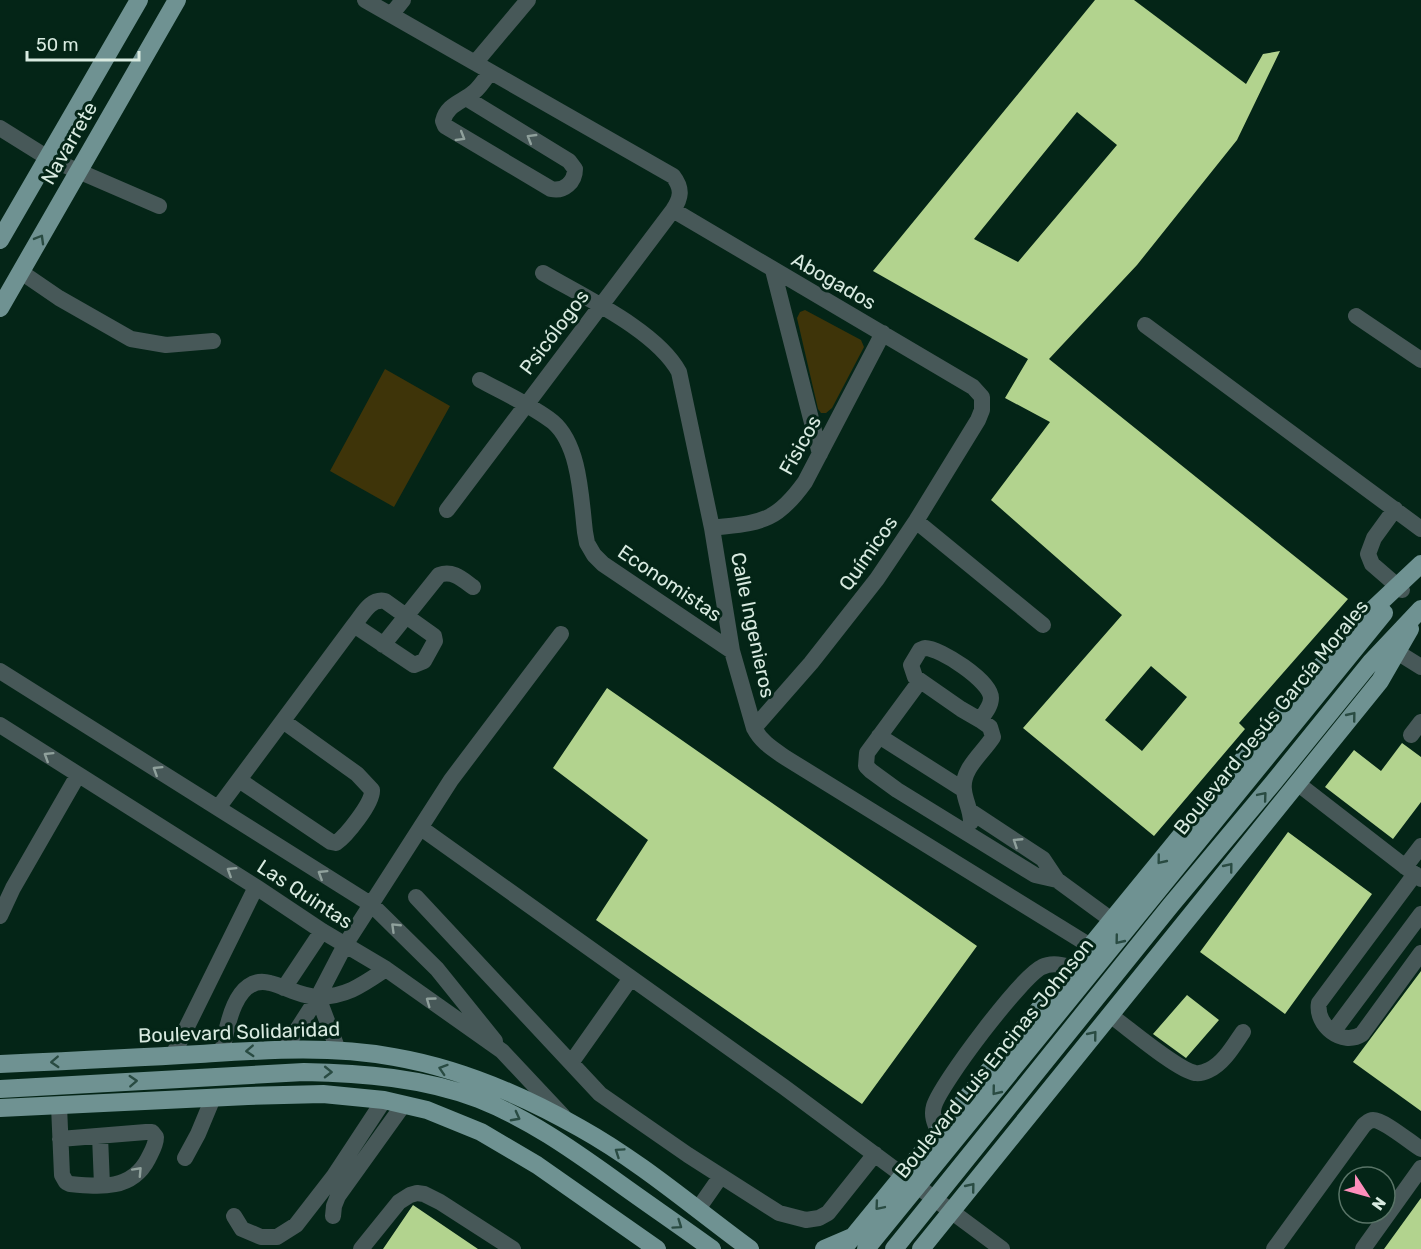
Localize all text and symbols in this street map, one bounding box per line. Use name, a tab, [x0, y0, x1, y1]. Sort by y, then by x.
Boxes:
scale bar	[27, 24, 140, 62]
text: 50 m	[36, 34, 79, 56]
street label: Navarrete	[36, 97, 102, 189]
one-way arrow	[455, 129, 465, 141]
one-way arrow	[527, 133, 537, 145]
one-way arrow	[33, 235, 44, 245]
street label: Abogados	[788, 247, 880, 315]
street label: Psicólogos	[514, 285, 594, 379]
street label: Físicos	[774, 411, 826, 479]
street label: Químicos	[834, 511, 902, 595]
street label: Economistas	[614, 539, 726, 627]
street label: Calle Ingenieros	[726, 550, 780, 700]
street label: Boulevard Jesús García Morales	[1169, 595, 1373, 839]
one-way arrow	[1345, 712, 1356, 723]
one-way arrow	[44, 752, 55, 763]
one-way arrow	[153, 766, 164, 777]
one-way arrow	[1255, 792, 1266, 803]
one-way arrow	[1013, 837, 1023, 849]
one-way arrow	[1158, 853, 1169, 864]
street label: Las Quintas	[253, 854, 357, 934]
one-way arrow	[1222, 863, 1233, 874]
one-way arrow	[227, 867, 238, 878]
one-way arrow	[318, 870, 329, 881]
one-way arrow	[391, 923, 401, 934]
street label: Boulevard Luis Encinas Johnson	[890, 933, 1098, 1183]
one-way arrow	[1116, 933, 1127, 944]
one-way arrow	[425, 997, 436, 1008]
street label: Boulevard Solidaridad	[137, 1016, 341, 1048]
one-way arrow	[1086, 1031, 1097, 1042]
one-way arrow	[245, 1045, 254, 1058]
one-way arrow	[51, 1055, 60, 1068]
one-way arrow	[438, 1064, 449, 1077]
one-way arrow	[323, 1066, 332, 1078]
one-way arrow	[128, 1075, 137, 1088]
one-way arrow	[992, 1084, 1003, 1095]
one-way arrow	[509, 1110, 520, 1121]
one-way arrow	[614, 1148, 625, 1159]
north arrow	[1337, 1165, 1397, 1225]
one-way arrow	[131, 1168, 142, 1178]
one-way arrow	[963, 1183, 974, 1194]
text: N	[1368, 1193, 1390, 1214]
one-way arrow	[875, 1200, 886, 1211]
one-way arrow	[671, 1218, 682, 1229]

